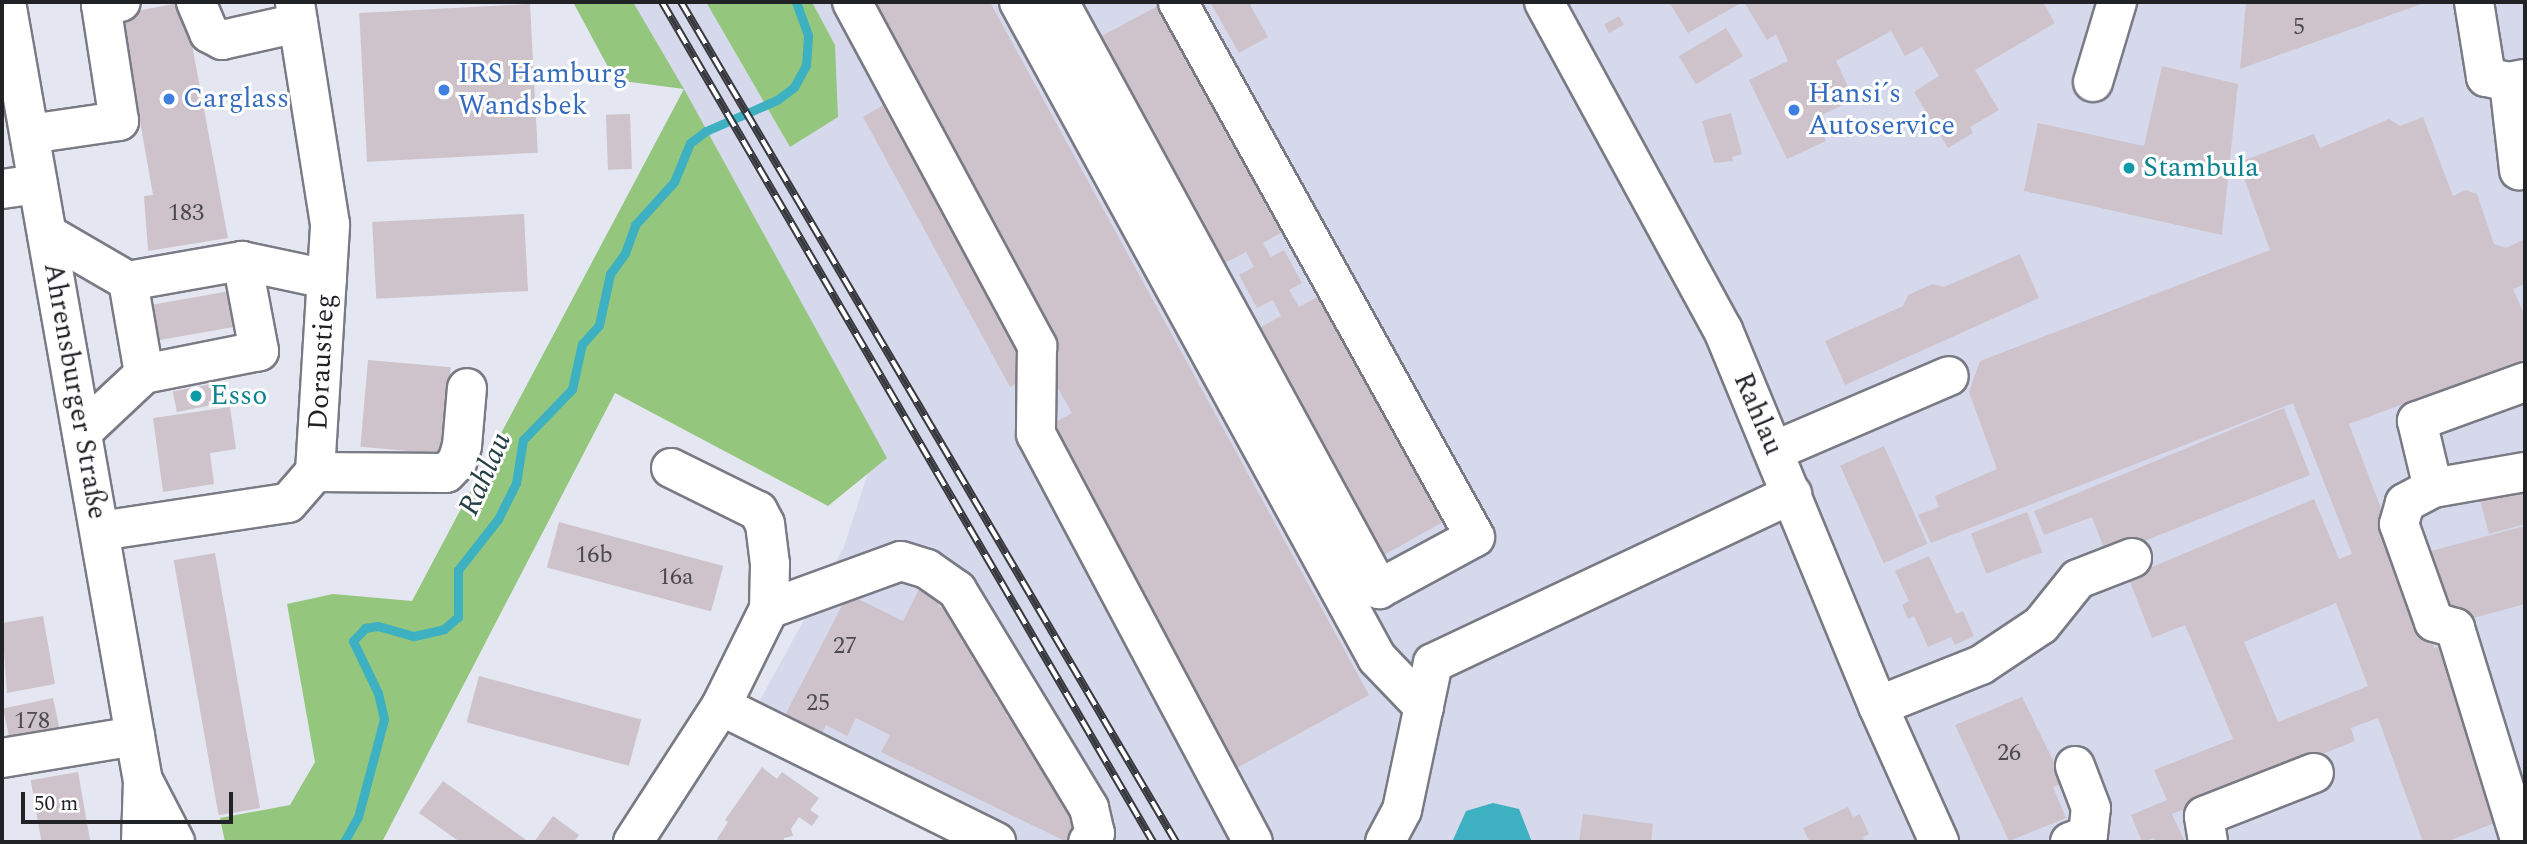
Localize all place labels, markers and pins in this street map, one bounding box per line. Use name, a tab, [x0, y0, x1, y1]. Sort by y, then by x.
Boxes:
place label: IRS Hamburg Wandsbek	[458, 57, 627, 123]
place label: Hansi´s Autoservice	[1808, 77, 1955, 143]
place label: Carglass	[183, 82, 289, 116]
marker: IRS Hamburg Wandsbek	[436, 82, 452, 98]
marker: Carglass	[161, 91, 177, 107]
marker: Hansi´s Autoservice	[1786, 102, 1802, 118]
place label: Stambula	[2143, 151, 2259, 185]
marker: Stambula	[2121, 160, 2137, 176]
place label: Esso	[210, 379, 267, 413]
marker: Esso	[188, 388, 204, 404]

